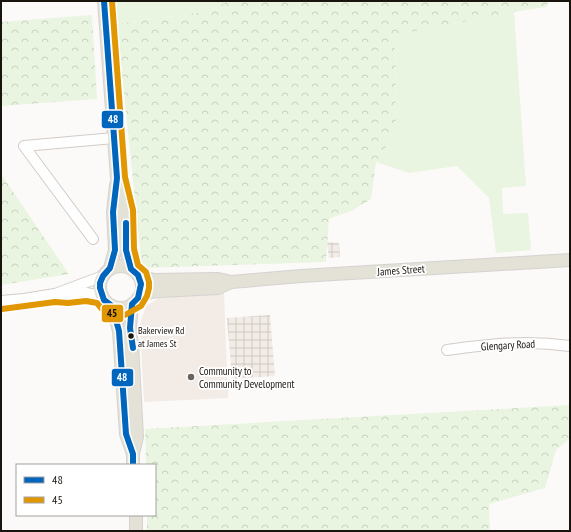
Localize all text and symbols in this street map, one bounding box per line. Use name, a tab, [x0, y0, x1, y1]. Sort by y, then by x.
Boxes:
line badge: 48	[101, 110, 124, 129]
text: 48	[108, 112, 118, 126]
street label: James Street	[376, 261, 425, 279]
line badge: 45	[101, 304, 124, 323]
text: 45	[107, 306, 117, 320]
place label: Bakerview Rd at James St	[138, 324, 184, 350]
marker: Bakerview Rd at James St	[126, 331, 136, 341]
street label: Glengary Road	[480, 337, 536, 353]
place label: Community to Community Development	[199, 364, 295, 391]
line badge: 48	[111, 368, 134, 387]
text: 48	[117, 370, 127, 384]
marker: Community to Community Development	[186, 372, 196, 382]
legend	[16, 464, 156, 516]
text: 48	[52, 472, 63, 487]
text: 45	[52, 492, 63, 507]

